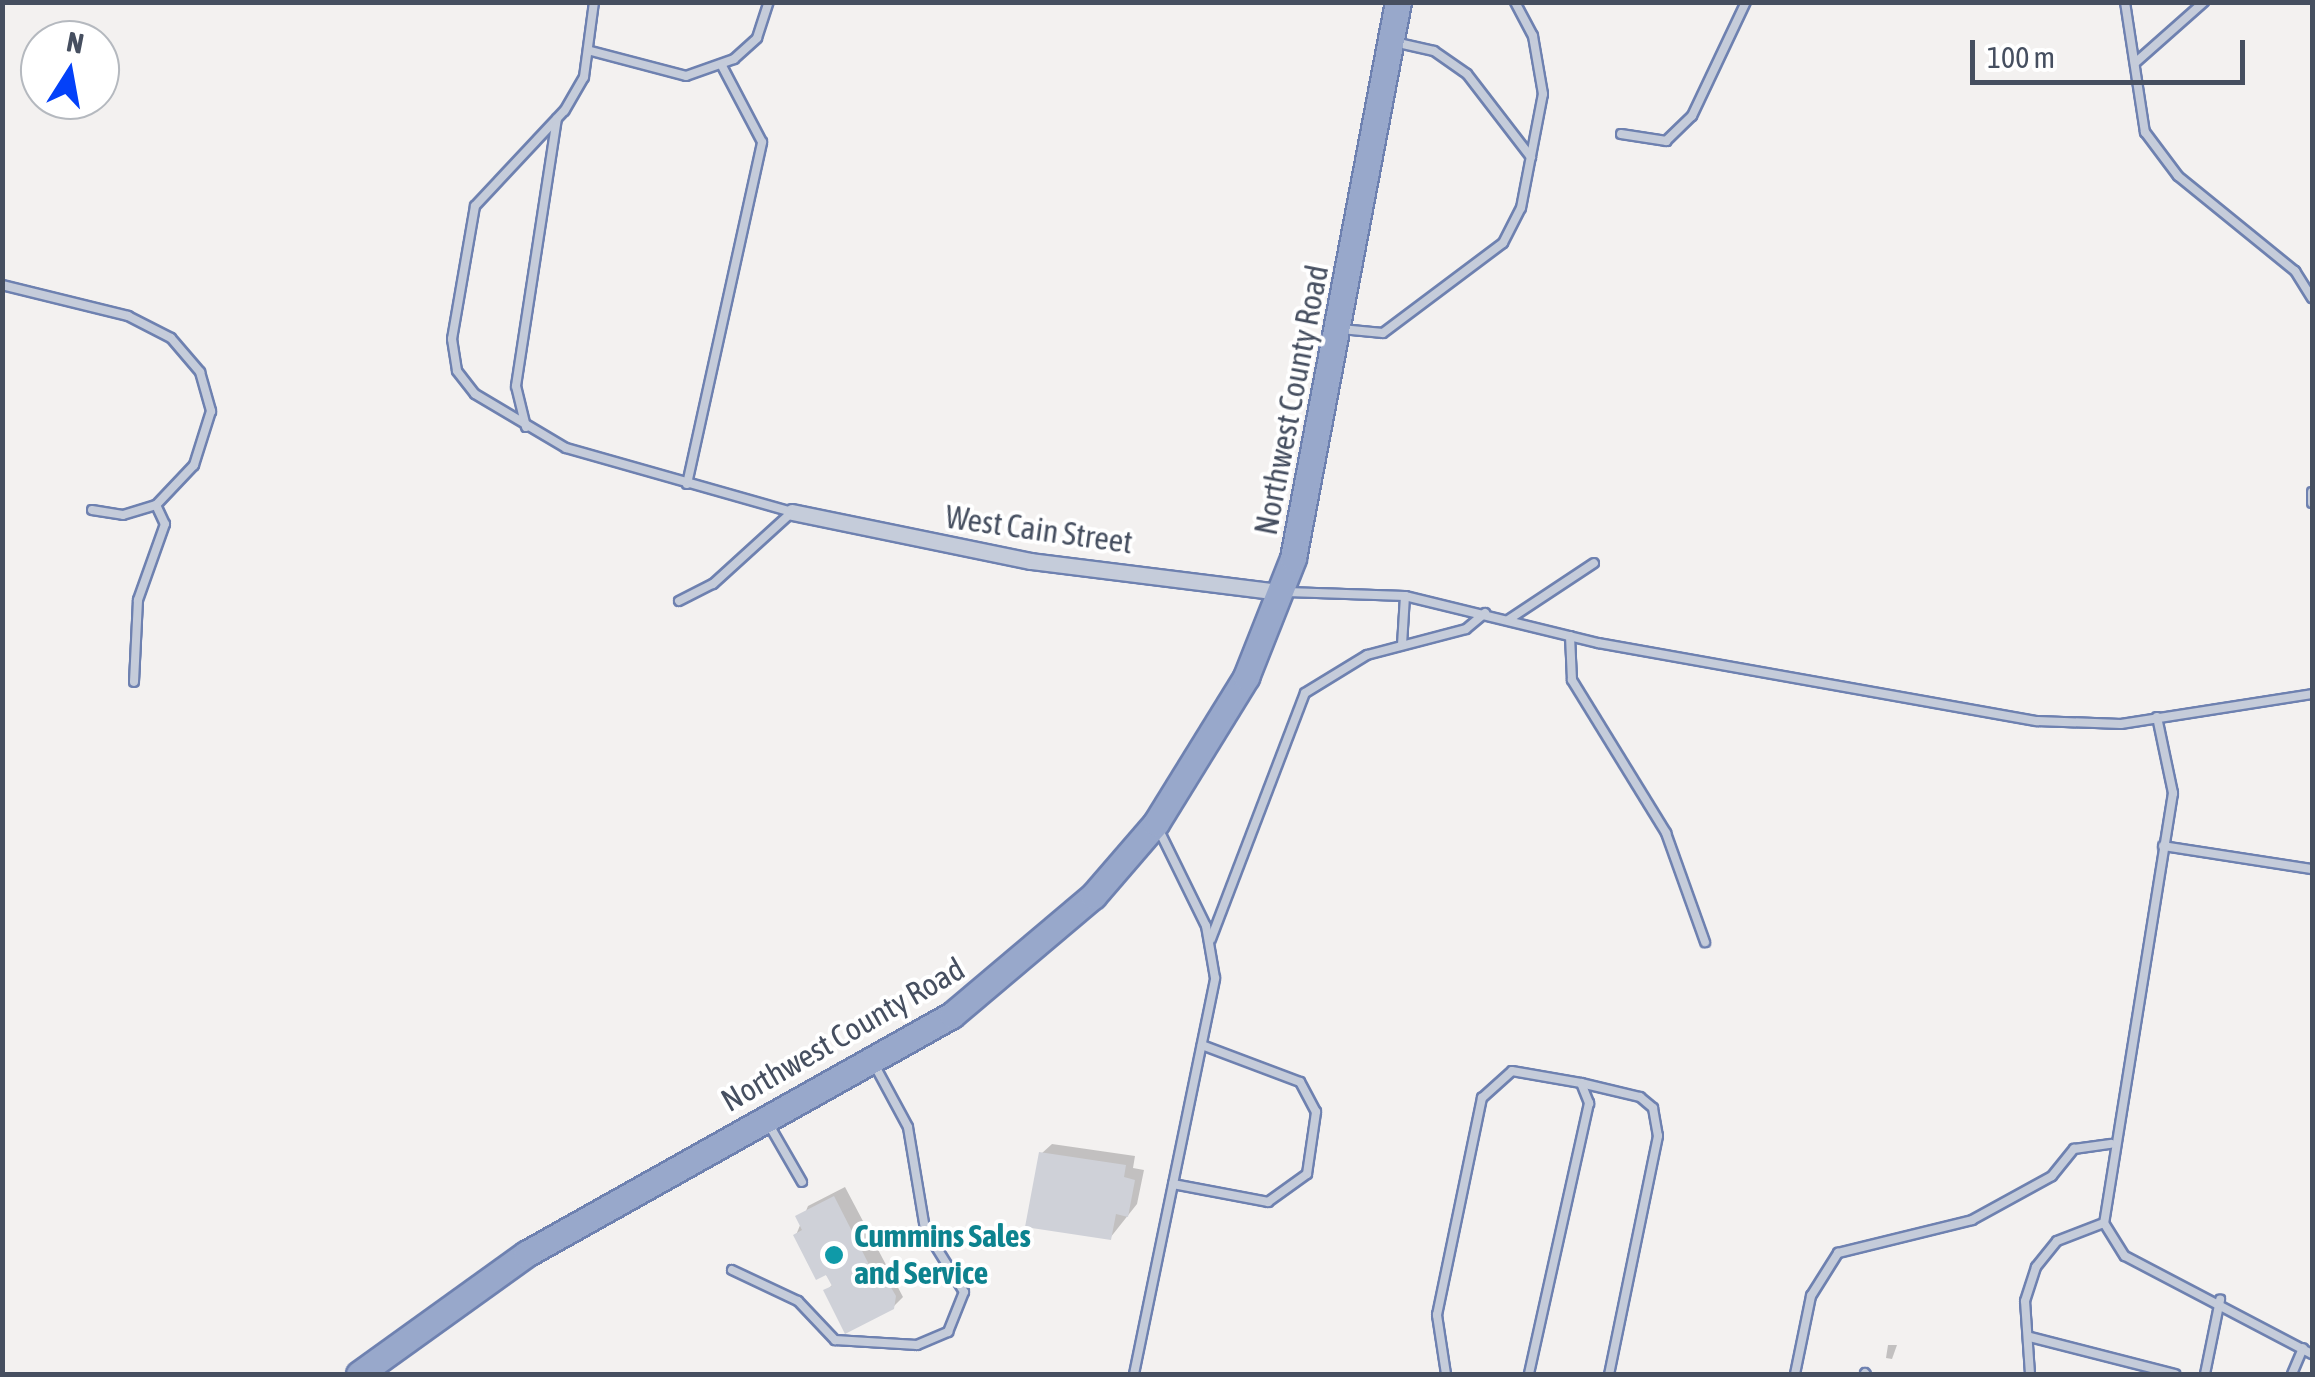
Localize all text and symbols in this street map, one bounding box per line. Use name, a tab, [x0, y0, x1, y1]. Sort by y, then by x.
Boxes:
north arrow	[20, 20, 120, 120]
scale bar	[1975, 20, 2250, 82]
text: N	[64, 25, 87, 60]
text: 100 m	[1987, 40, 2055, 74]
street label: Northwest County Road	[1247, 262, 1337, 538]
street label: West Cain Street	[943, 498, 1135, 562]
street label: Northwest County Road	[715, 950, 971, 1120]
place label: Cummins Sales and Service	[854, 1218, 1031, 1293]
marker: Cummins Sales and Service	[823, 1244, 845, 1266]

